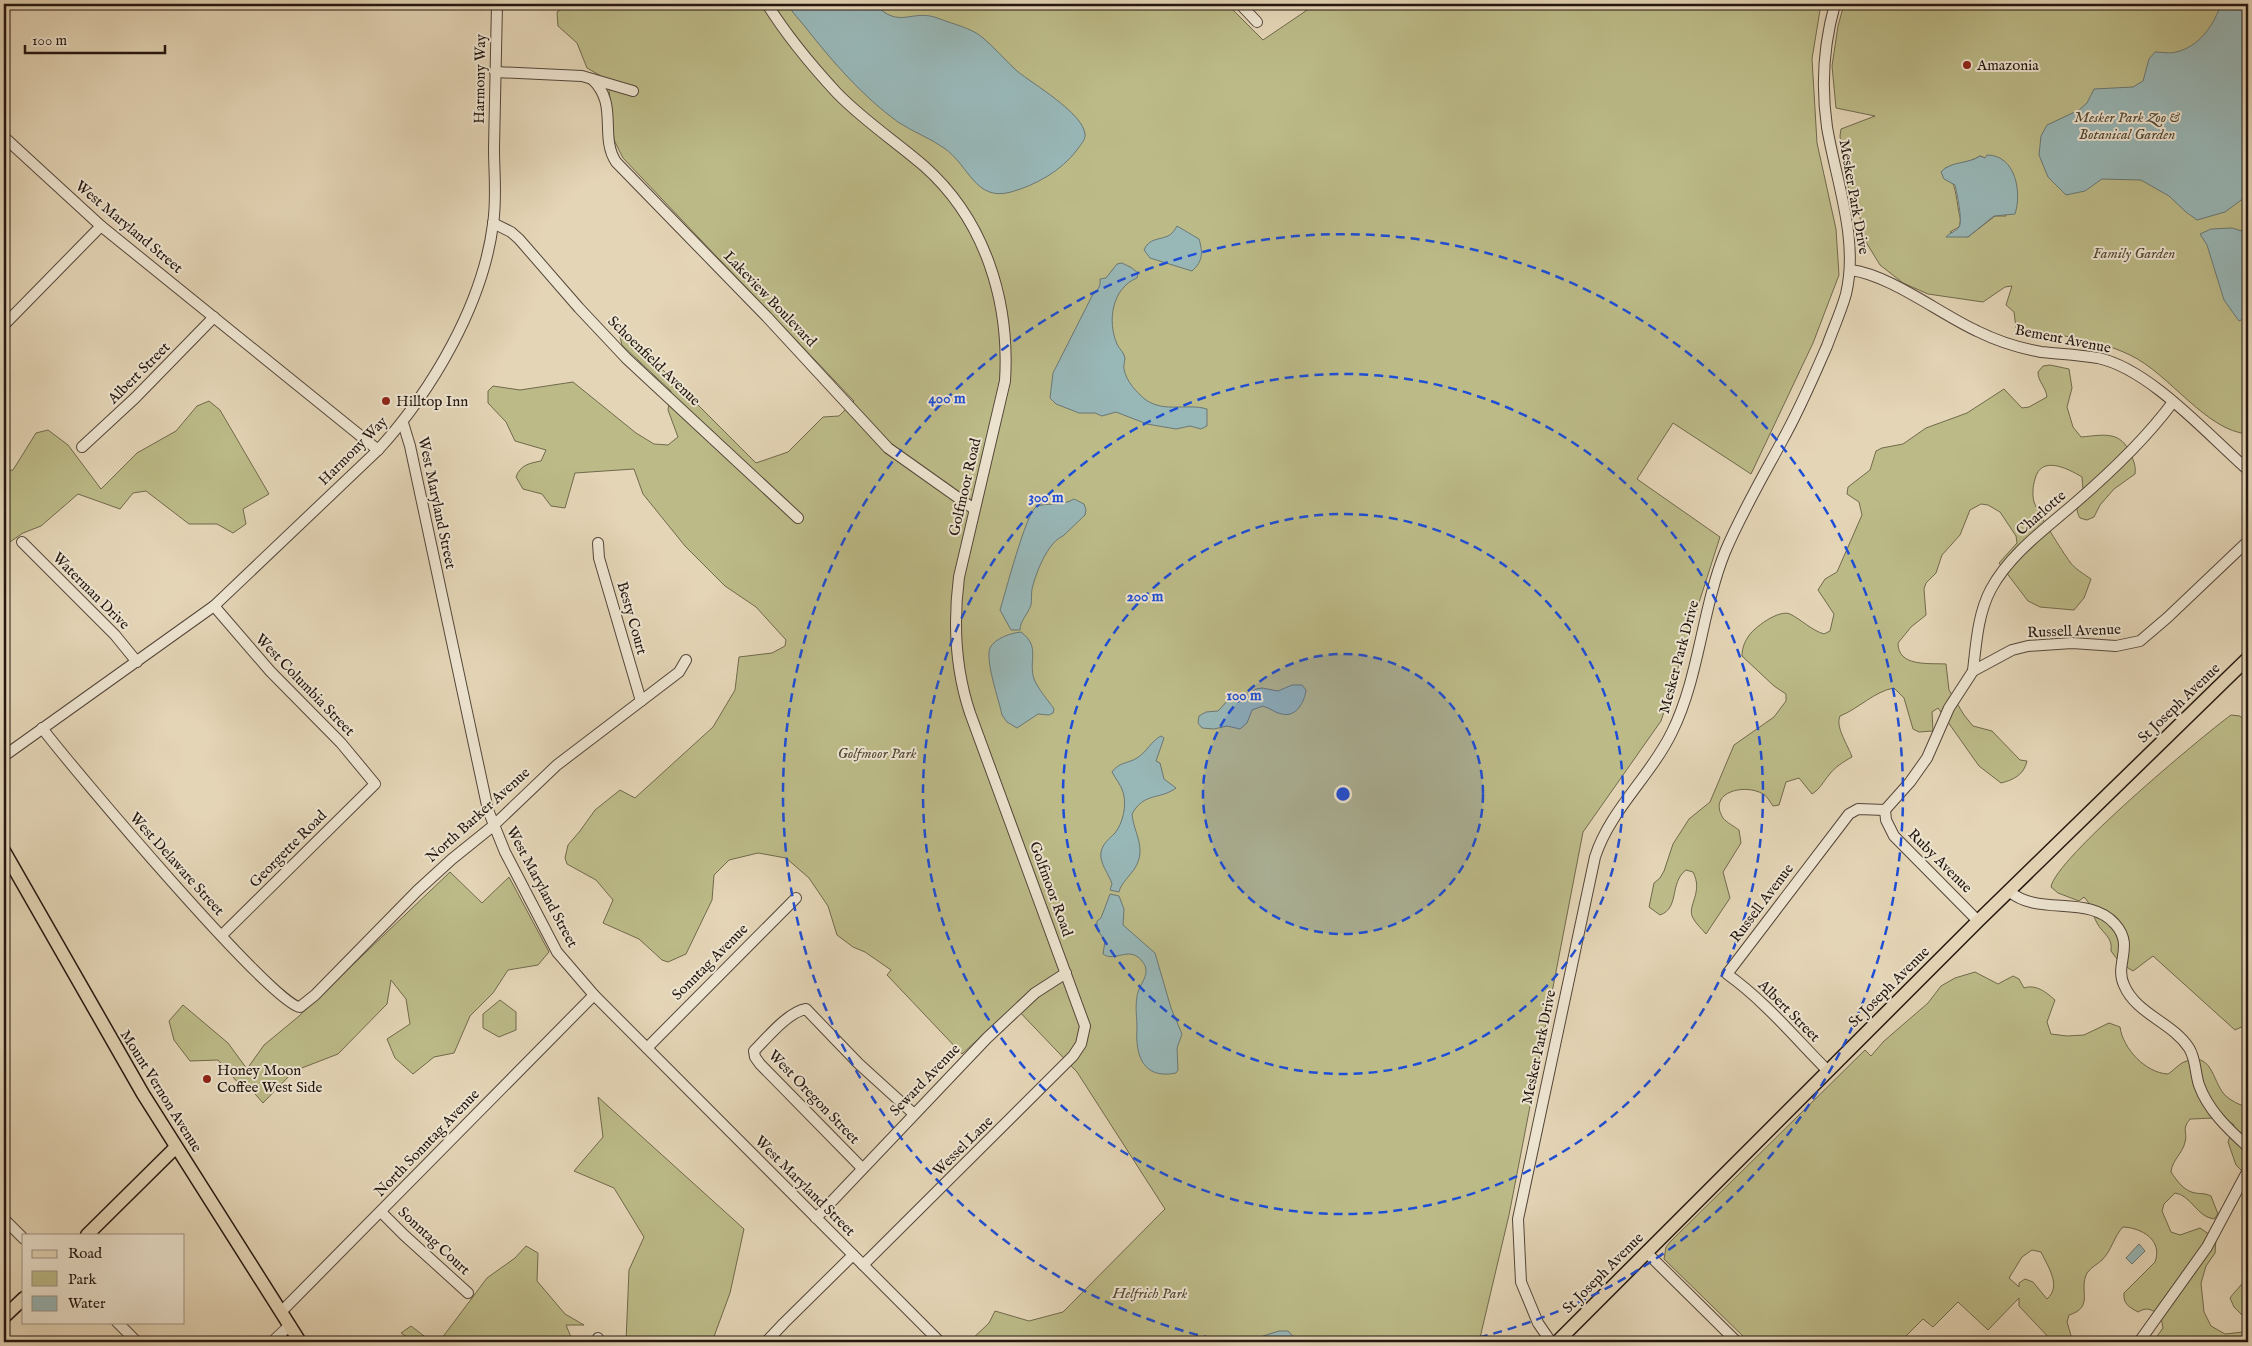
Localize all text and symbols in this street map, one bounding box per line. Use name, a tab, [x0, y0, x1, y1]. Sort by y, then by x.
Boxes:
scale bar	[25, 22, 165, 54]
text: 100 m	[32, 31, 68, 50]
street label: Harmony Way	[470, 33, 490, 124]
place label: Amazonia	[1976, 56, 2039, 75]
marker: Amazonia	[1961, 59, 1973, 71]
park label: Mesker Park Zoo & Botanical Garden	[2074, 108, 2180, 144]
street label: Mesker Park Drive	[1835, 138, 1873, 256]
street label: West Maryland Street	[71, 176, 187, 278]
park label: Family Garden	[2093, 244, 2175, 263]
street label: Lakeview Boulevard	[719, 247, 821, 352]
street label: Schoenfield Avenue	[604, 312, 704, 410]
street label: Bement Avenue	[2013, 320, 2113, 358]
street label: Albert Street	[103, 338, 174, 409]
text: 400 m	[929, 389, 966, 408]
place label: Hilltop Inn	[396, 392, 468, 411]
marker: Hilltop Inn	[380, 395, 392, 407]
street label: Harmony Way	[314, 412, 392, 490]
street label: West Maryland Street	[414, 435, 460, 571]
street label: Golfmoor Road	[945, 435, 986, 538]
street label: Charlotte	[2012, 486, 2070, 540]
text: 300 m	[1028, 488, 1064, 507]
street label: Waterman Drive	[48, 548, 134, 634]
street label: Besty Court	[613, 579, 651, 657]
text: 200 m	[1127, 587, 1164, 606]
street label: Mesker Park Drive	[1655, 598, 1703, 716]
street label: Russell Avenue	[2027, 620, 2121, 642]
street label: West Columbia Street	[251, 630, 359, 740]
street label: St Joseph Avenue	[2134, 659, 2224, 747]
text: 100 m	[1226, 686, 1262, 705]
park label: Golfmoor Park	[837, 744, 917, 763]
street label: North Barker Avenue	[422, 763, 534, 867]
centre of rings	[1334, 785, 1352, 803]
street label: Georgette Road	[245, 806, 331, 892]
street label: West Delaware Street	[126, 808, 228, 920]
street label: West Maryland Street	[502, 823, 582, 951]
street label: Ruby Avenue	[1904, 825, 1976, 897]
street label: Golfmoor Road	[1025, 839, 1077, 940]
street label: Russell Avenue	[1726, 860, 1798, 946]
street label: Sonntag Avenue	[668, 920, 752, 1004]
street label: St Joseph Avenue	[1844, 942, 1934, 1032]
street label: Albert Street	[1753, 975, 1824, 1046]
street label: Mesker Park Drive	[1518, 988, 1560, 1106]
street label: Mount Vernon Avenue	[116, 1026, 206, 1156]
street label: Seward Avenue	[886, 1040, 964, 1120]
street label: West Oregon Street	[764, 1046, 864, 1148]
place label: Honey Moon Coffee West Side	[217, 1061, 323, 1097]
marker: Honey Moon Coffee West Side	[201, 1073, 213, 1085]
street label: North Sonntag Avenue	[370, 1085, 484, 1201]
street label: Wessel Lane	[929, 1112, 997, 1180]
street label: West Maryland Street	[751, 1132, 859, 1240]
street label: Sonntag Court	[394, 1203, 474, 1279]
street label: St Joseph Avenue	[1558, 1228, 1648, 1318]
legend	[22, 1234, 185, 1324]
text: Road	[68, 1244, 103, 1263]
text: Park	[68, 1270, 98, 1289]
park label: Helfrich Park	[1111, 1284, 1188, 1303]
text: Water	[68, 1294, 106, 1313]

